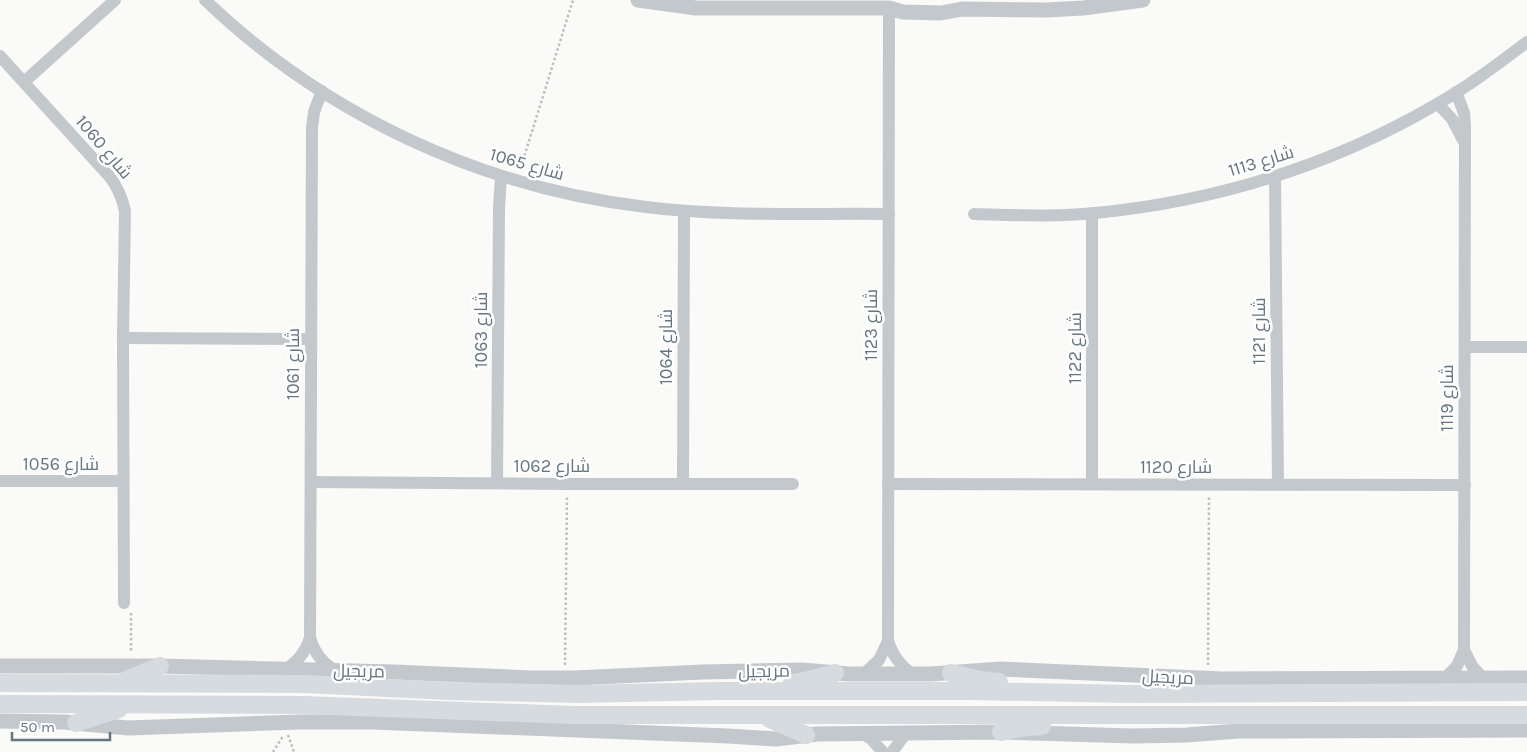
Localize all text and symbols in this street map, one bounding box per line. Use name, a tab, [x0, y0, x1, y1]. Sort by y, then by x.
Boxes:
street label: شارع 1060	[70, 111, 137, 184]
street label: شارع 1113	[1225, 141, 1297, 182]
street label: شارع 1065	[487, 143, 567, 186]
street label: شارع 1123	[860, 289, 883, 361]
street label: شارع 1063	[470, 292, 493, 368]
street label: شارع 1121	[1248, 297, 1271, 365]
street label: شارع 1064	[655, 309, 678, 385]
street label: شارع 1122	[1064, 312, 1087, 384]
street label: شارع 1061	[282, 328, 305, 400]
street label: شارع 1119	[1436, 364, 1459, 432]
street label: شارع 1056	[23, 453, 99, 476]
street label: شارع 1062	[514, 455, 590, 478]
street label: شارع 1120	[1140, 456, 1212, 479]
street label: مريجيل	[333, 660, 385, 682]
street label: مريجيل	[738, 660, 790, 682]
street label: مريجيل	[1141, 665, 1195, 689]
scale bar	[12, 710, 110, 742]
text: 50 m	[20, 718, 55, 736]

